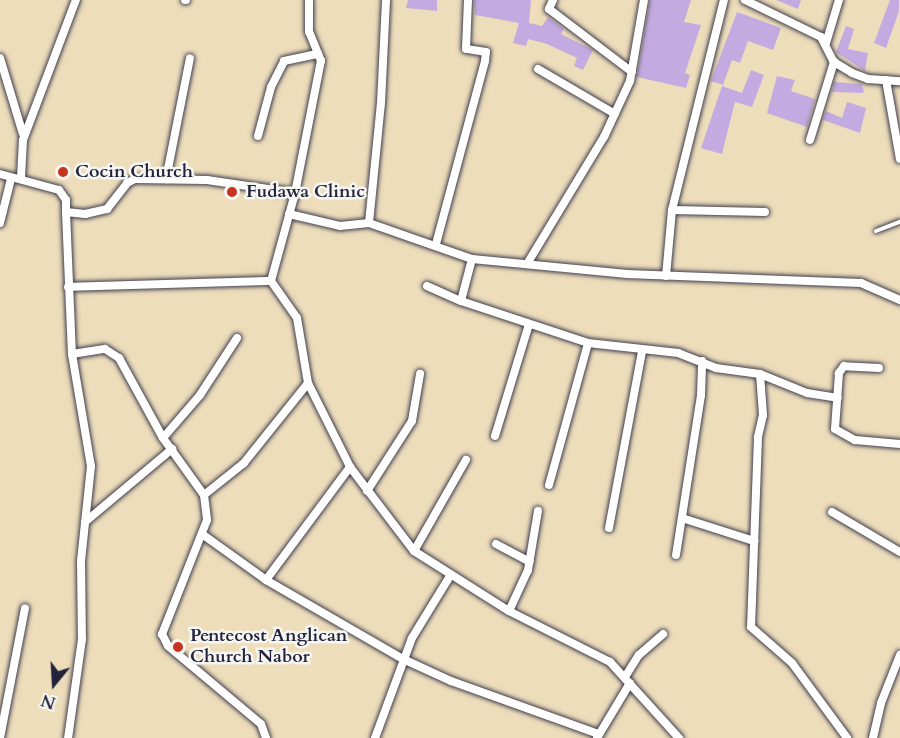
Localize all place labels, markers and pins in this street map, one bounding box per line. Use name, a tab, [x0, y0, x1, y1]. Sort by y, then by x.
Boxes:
place label: Cocin Church	[75, 161, 193, 183]
marker: Cocin Church	[56, 165, 70, 179]
place label: Fudawa Clinic	[246, 181, 365, 203]
marker: Fudawa Clinic	[223, 183, 241, 201]
place label: Pentecost Anglican Church Nabor	[190, 626, 347, 668]
marker: Pentecost Anglican Church Nabor	[171, 640, 185, 654]

